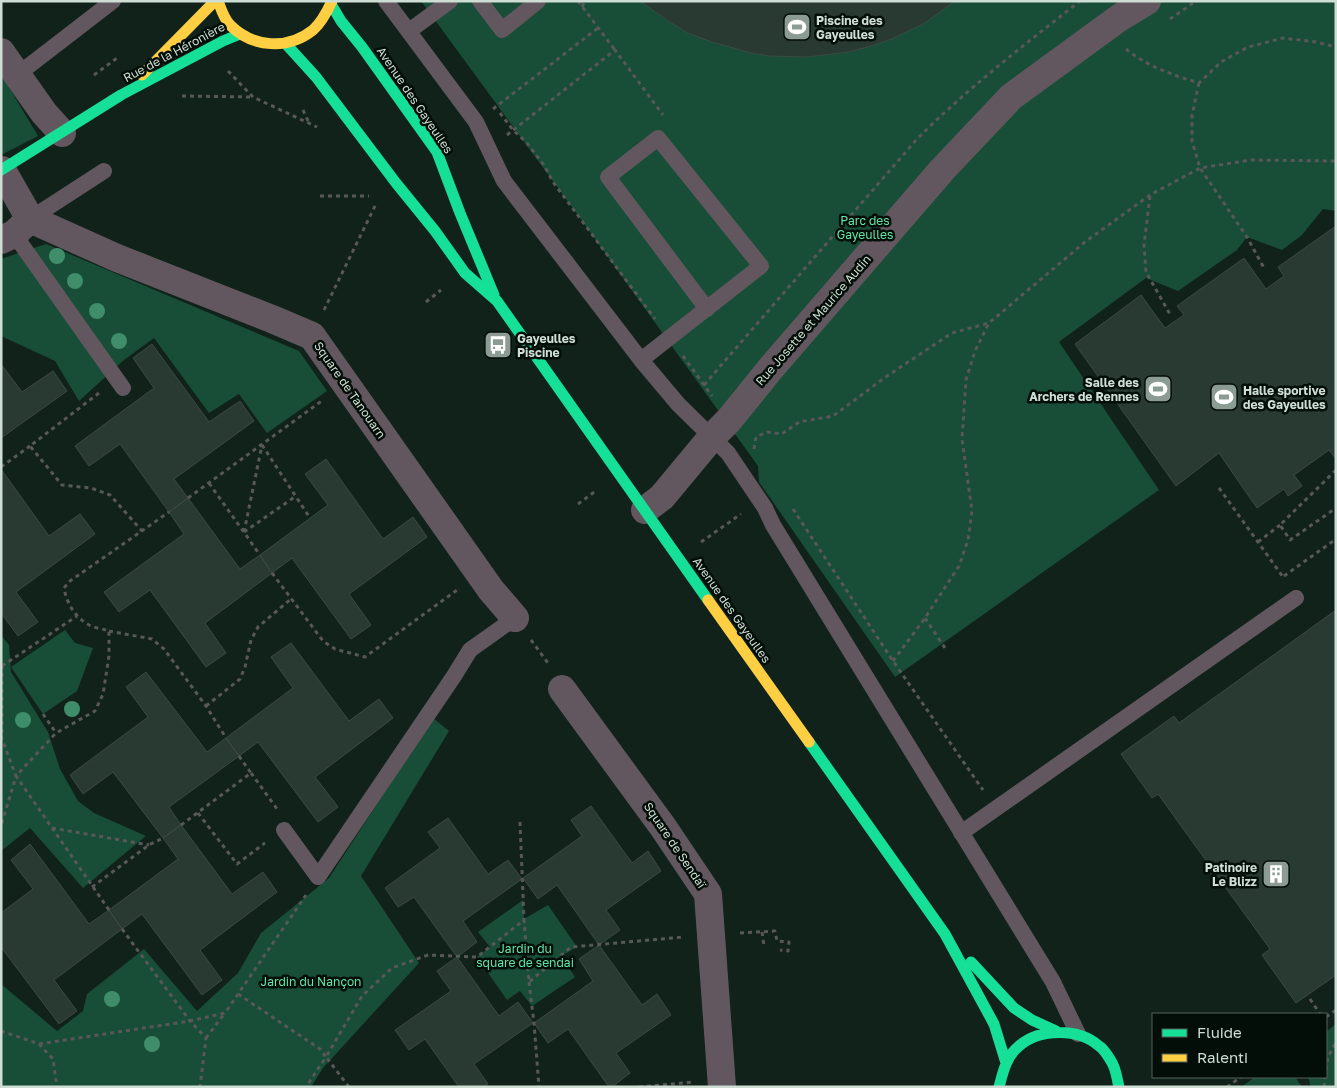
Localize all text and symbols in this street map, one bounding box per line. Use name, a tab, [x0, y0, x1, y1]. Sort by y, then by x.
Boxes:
sports icon: Piscine des Gayeulles	[782, 12, 812, 42]
place label: Piscine des Gayeulles	[816, 13, 883, 42]
street label: Rue de la Héronière	[121, 19, 227, 85]
street label: Avenue des Gayeulles	[374, 44, 456, 156]
park label: Parc des Gayeulles	[837, 213, 893, 242]
street label: Rue Josette et Maurice Audin	[752, 252, 874, 388]
bus stop icon: Gayeulles Piscine	[483, 330, 513, 360]
place label: Gayeulles Piscine	[517, 331, 576, 360]
street label: Square de Tanouarn	[311, 339, 389, 441]
sports icon: Salle des Archers de Rennes	[1143, 374, 1173, 404]
place label: Salle des Archers de Rennes	[1029, 375, 1139, 404]
sports icon: Halle sportive des Gayeulles	[1209, 382, 1239, 412]
place label: Halle sportive des Gayeulles	[1243, 383, 1326, 412]
street label: Avenue des Gayeulles	[690, 554, 774, 666]
street label: Square de Sendaï	[641, 799, 710, 891]
building icon: Patinoire Le Blizz	[1261, 859, 1291, 889]
place label: Patinoire Le Blizz	[1205, 860, 1257, 889]
park label: Jardin du square de sendai	[476, 941, 574, 970]
park label: Jardin du Nançon	[260, 974, 362, 989]
legend	[1152, 1013, 1327, 1078]
text: Fluide	[1197, 1023, 1242, 1041]
text: Ralenti	[1197, 1048, 1248, 1066]

